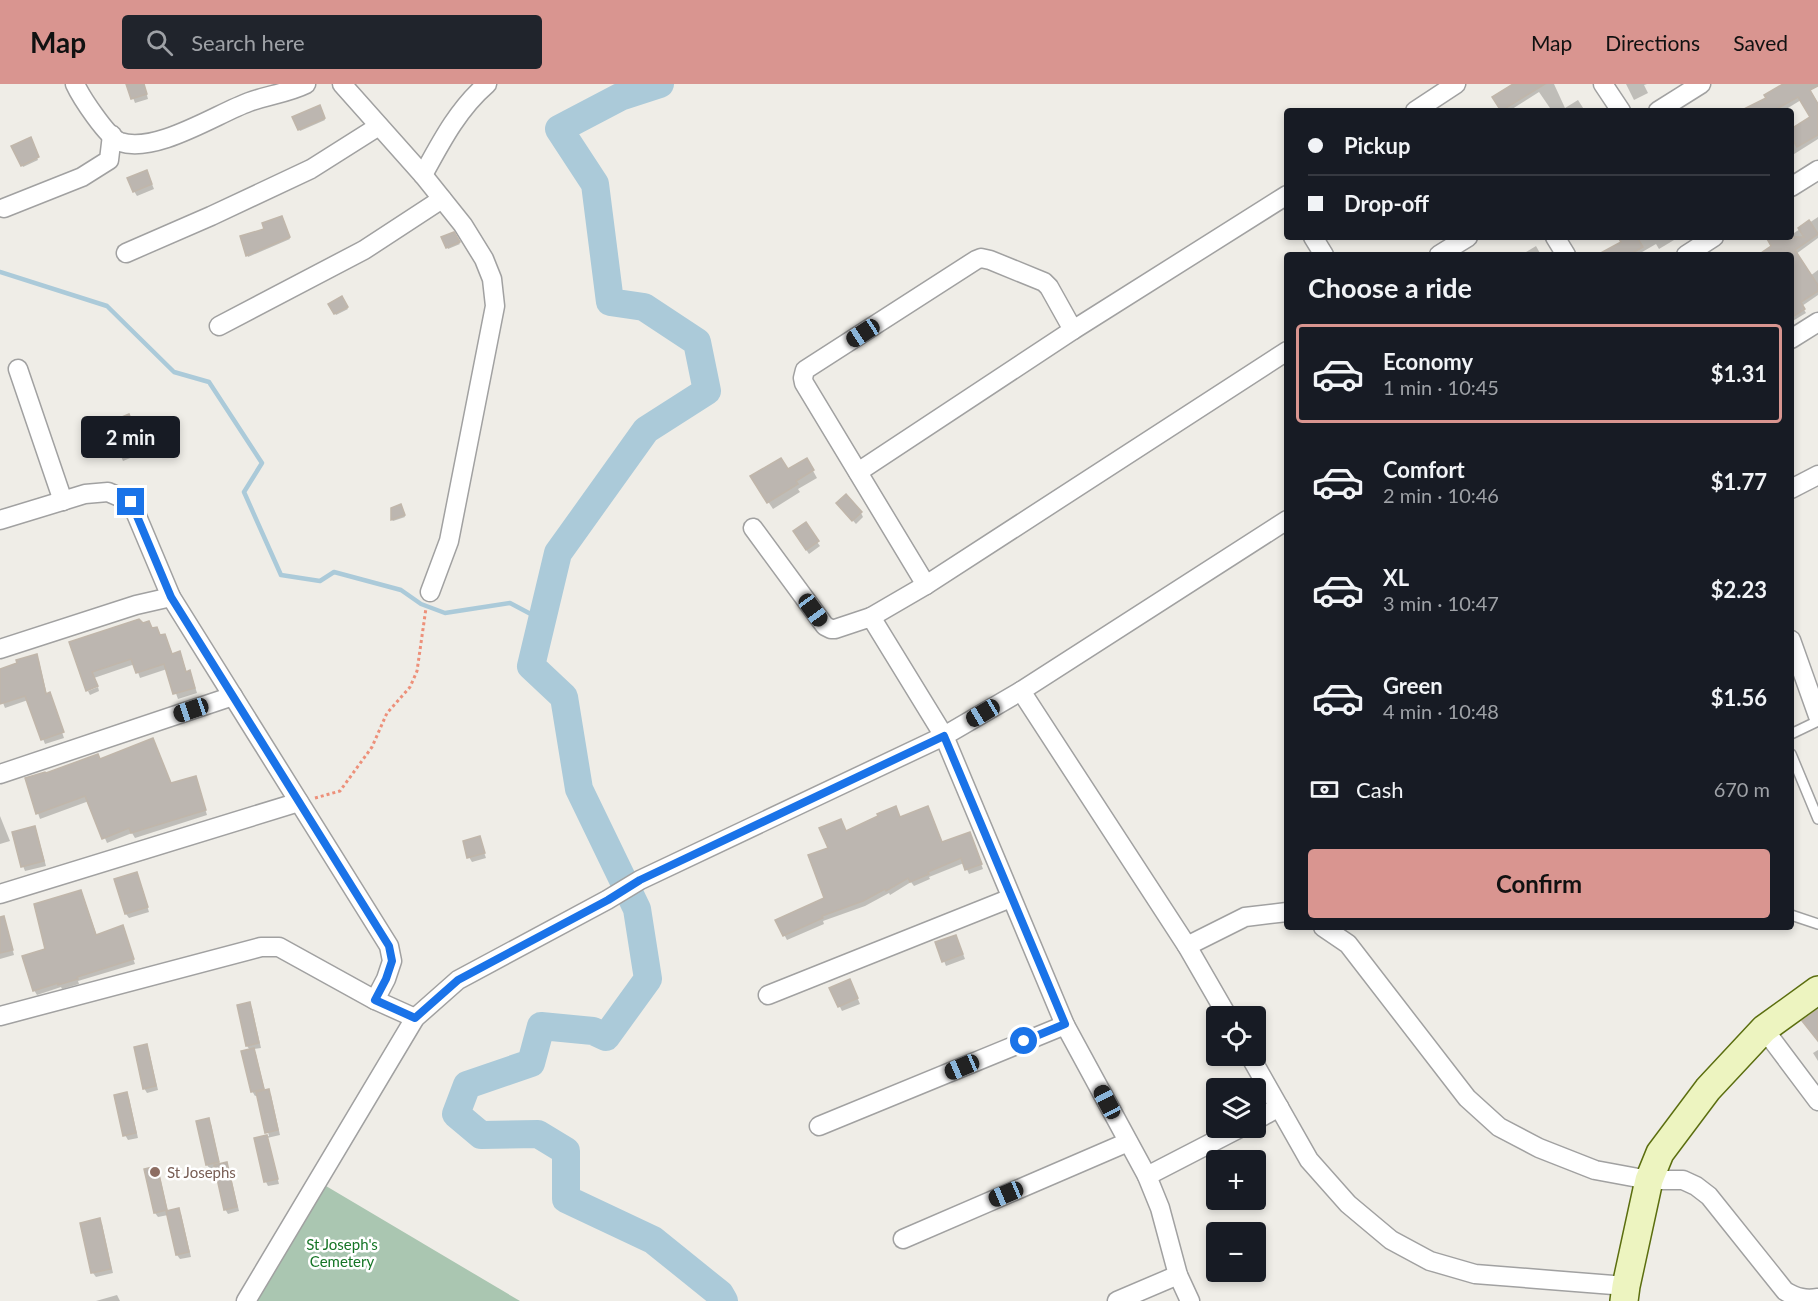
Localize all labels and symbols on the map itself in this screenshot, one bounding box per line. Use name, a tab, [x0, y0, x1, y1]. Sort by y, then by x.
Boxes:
car	[843, 316, 883, 350]
callout: 2 min	[82, 415, 180, 457]
route end	[117, 488, 144, 515]
car	[795, 590, 831, 630]
car	[171, 696, 211, 724]
car	[963, 696, 1003, 730]
route start	[1010, 1027, 1037, 1054]
car	[942, 1052, 982, 1082]
car	[1091, 1082, 1123, 1122]
place label: St Josephs	[167, 1163, 236, 1181]
marker: St Josephs	[148, 1165, 162, 1179]
car	[986, 1179, 1026, 1209]
park label: St Joseph's Cemetery	[306, 1235, 378, 1270]

